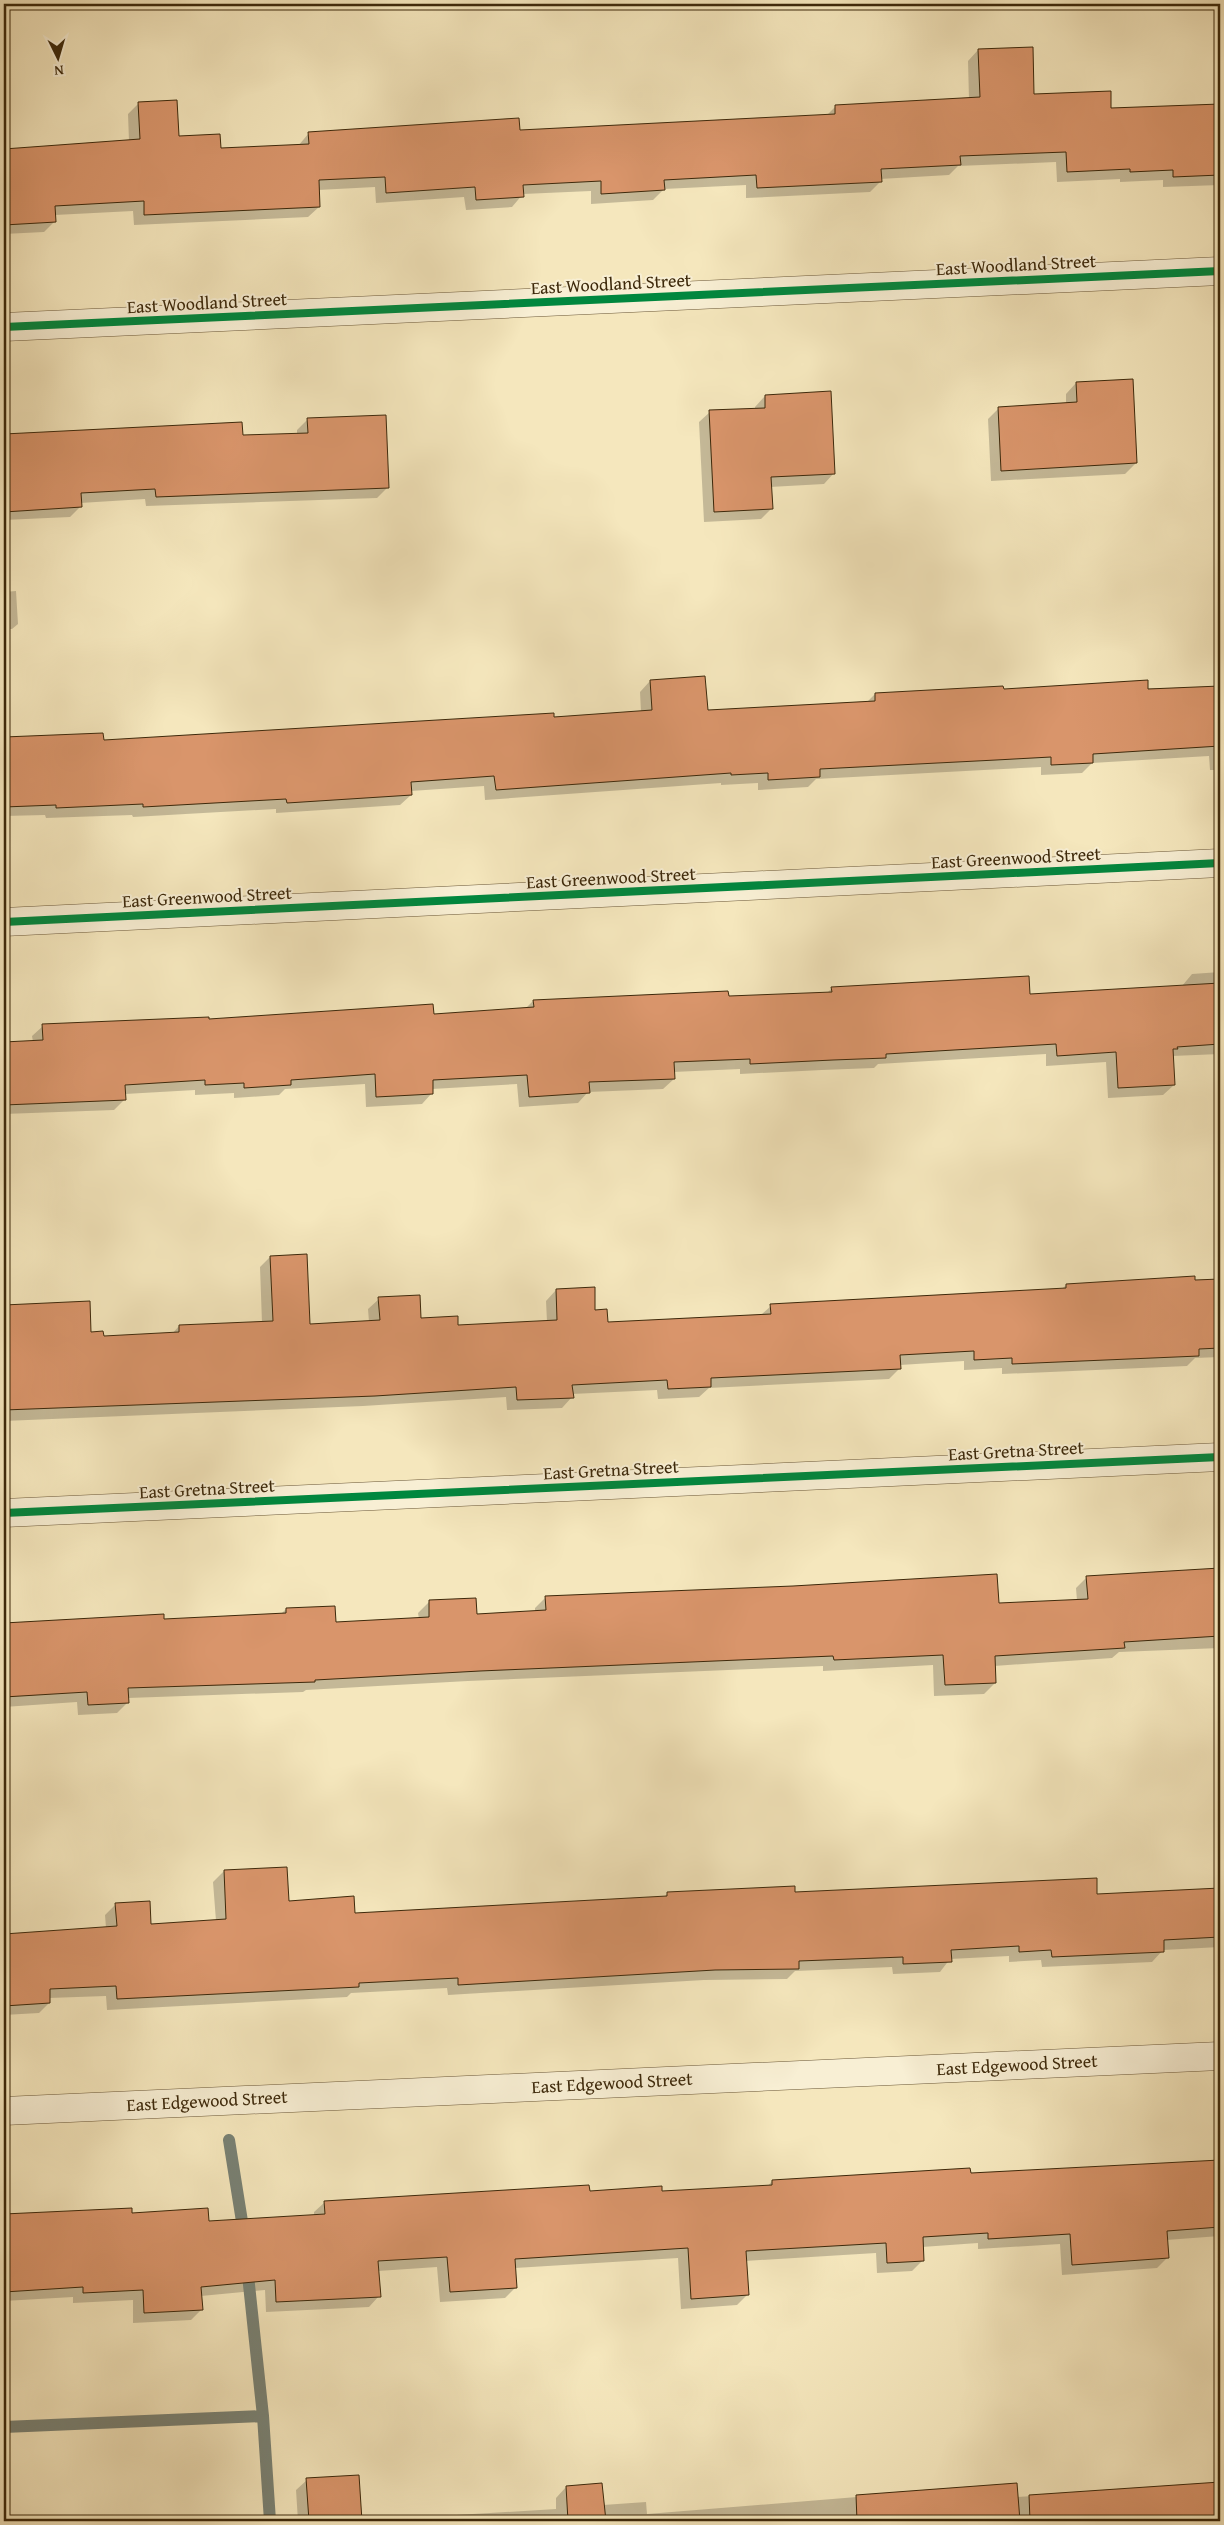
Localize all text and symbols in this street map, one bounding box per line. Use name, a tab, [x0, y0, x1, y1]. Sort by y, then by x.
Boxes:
north arrow	[32, 32, 82, 82]
text: N	[53, 61, 65, 81]
street label: East Woodland Street	[935, 247, 1097, 282]
street label: East Woodland Street	[530, 266, 692, 301]
street label: East Woodland Street	[126, 285, 288, 320]
street label: East Greenwood Street	[930, 840, 1102, 875]
street label: East Greenwood Street	[525, 860, 697, 895]
street label: East Greenwood Street	[121, 879, 293, 914]
street label: East Gretna Street	[947, 1433, 1085, 1468]
street label: East Gretna Street	[542, 1452, 680, 1487]
street label: East Gretna Street	[138, 1471, 276, 1506]
street label: East Edgewood Street	[936, 2047, 1099, 2082]
street label: East Edgewood Street	[531, 2065, 694, 2100]
street label: East Edgewood Street	[126, 2083, 289, 2118]

